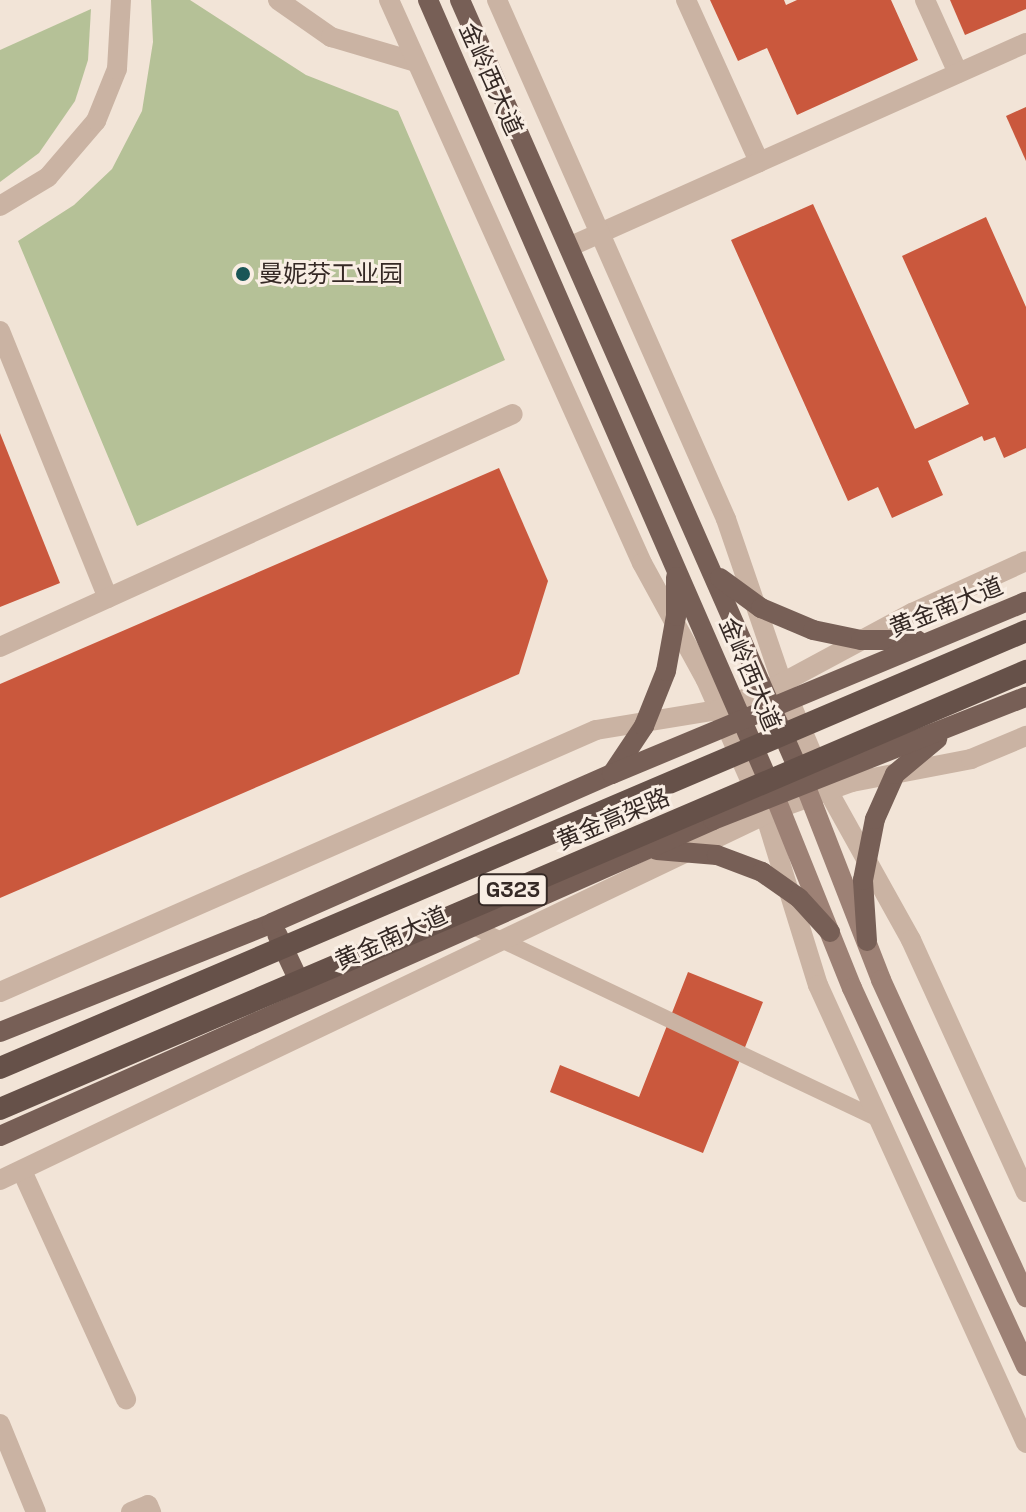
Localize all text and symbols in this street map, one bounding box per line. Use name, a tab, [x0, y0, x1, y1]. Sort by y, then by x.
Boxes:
street label: 金岭西大道	[453, 18, 529, 140]
place label: 曼妮芬工业园	[259, 260, 403, 288]
marker: 曼妮芬工业园	[234, 265, 252, 283]
street label: 黄金南大道	[885, 571, 1007, 643]
street label: 金岭西大道	[713, 613, 787, 735]
street label: 黄金高架路	[552, 782, 674, 856]
road number: G323	[477, 872, 549, 908]
street label: 黄金南大道	[330, 900, 452, 976]

